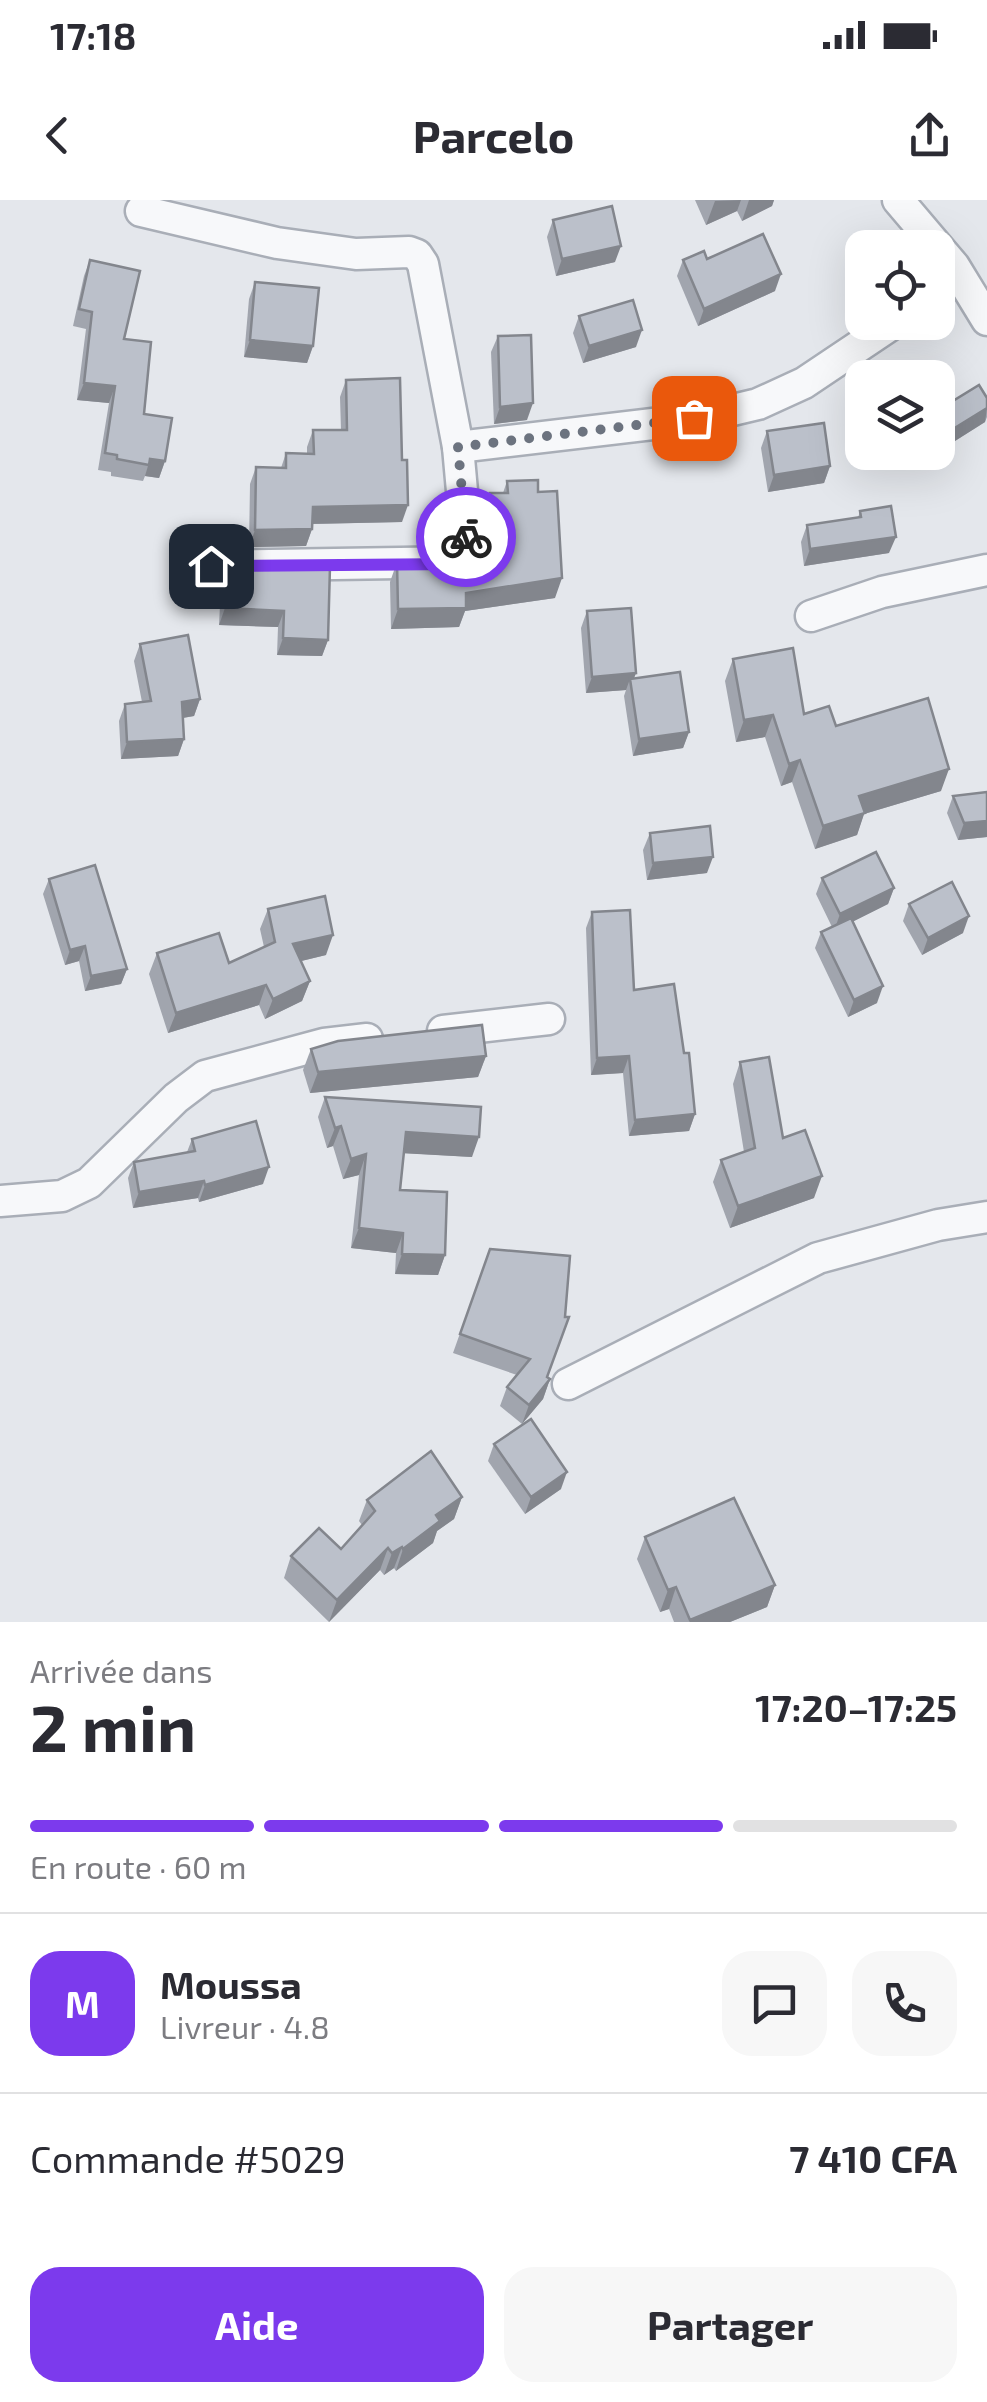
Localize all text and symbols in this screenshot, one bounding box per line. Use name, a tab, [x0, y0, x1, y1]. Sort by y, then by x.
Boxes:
text: 17:18	[50, 12, 136, 58]
icon: back	[30, 108, 85, 163]
text: Parcelo	[413, 108, 574, 162]
icon: share	[902, 108, 957, 163]
map controls	[845, 230, 955, 470]
button: locate	[845, 230, 955, 340]
button: layers	[845, 360, 955, 470]
pin	[652, 376, 737, 461]
icon: bag	[667, 391, 722, 446]
courier	[416, 487, 516, 587]
icon: bike	[439, 510, 494, 565]
pin	[169, 524, 254, 609]
icon: home	[184, 539, 239, 594]
text: Arrivée dans	[30, 1651, 213, 1689]
text: 17:20–17:25	[755, 1684, 957, 1730]
text: 2 min	[30, 1687, 196, 1765]
text: En route · 60 m	[30, 1847, 246, 1885]
button: chat	[722, 1951, 827, 2056]
button: phone	[852, 1951, 957, 2056]
text: Moussa	[160, 1961, 302, 2007]
text: M	[65, 1980, 100, 2026]
text: Livreur · 4.8	[160, 2007, 330, 2045]
text: Commande #5029	[30, 2135, 346, 2181]
text: 7 410 CFA	[789, 2135, 957, 2181]
button: Aide	[30, 2267, 484, 2382]
button: Partager	[504, 2267, 957, 2382]

